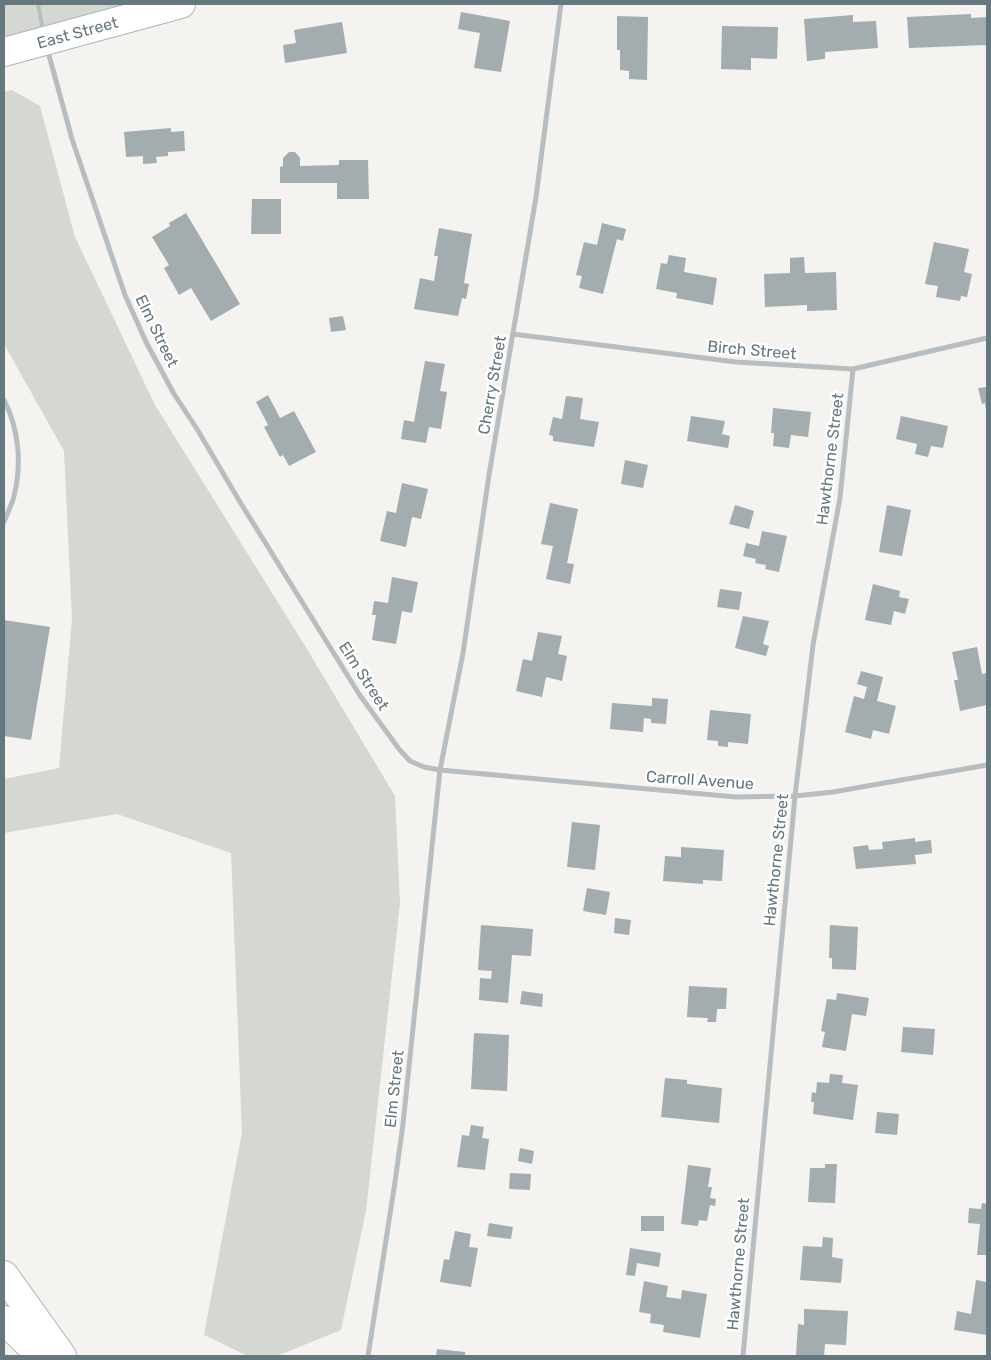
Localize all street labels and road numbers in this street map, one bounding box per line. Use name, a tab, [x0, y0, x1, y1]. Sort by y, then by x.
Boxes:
street label: East Street	[35, 12, 120, 52]
street label: Elm Street	[131, 292, 183, 370]
street label: Cherry Street	[474, 334, 510, 436]
street label: Birch Street	[707, 337, 797, 363]
street label: Hawthorne Street	[812, 392, 848, 526]
street label: Elm Street	[335, 638, 393, 714]
street label: Carroll Avenue	[645, 767, 755, 793]
street label: Hawthorne Street	[760, 793, 792, 927]
street label: Elm Street	[380, 1049, 408, 1129]
street label: Hawthorne Street	[723, 1197, 753, 1331]

